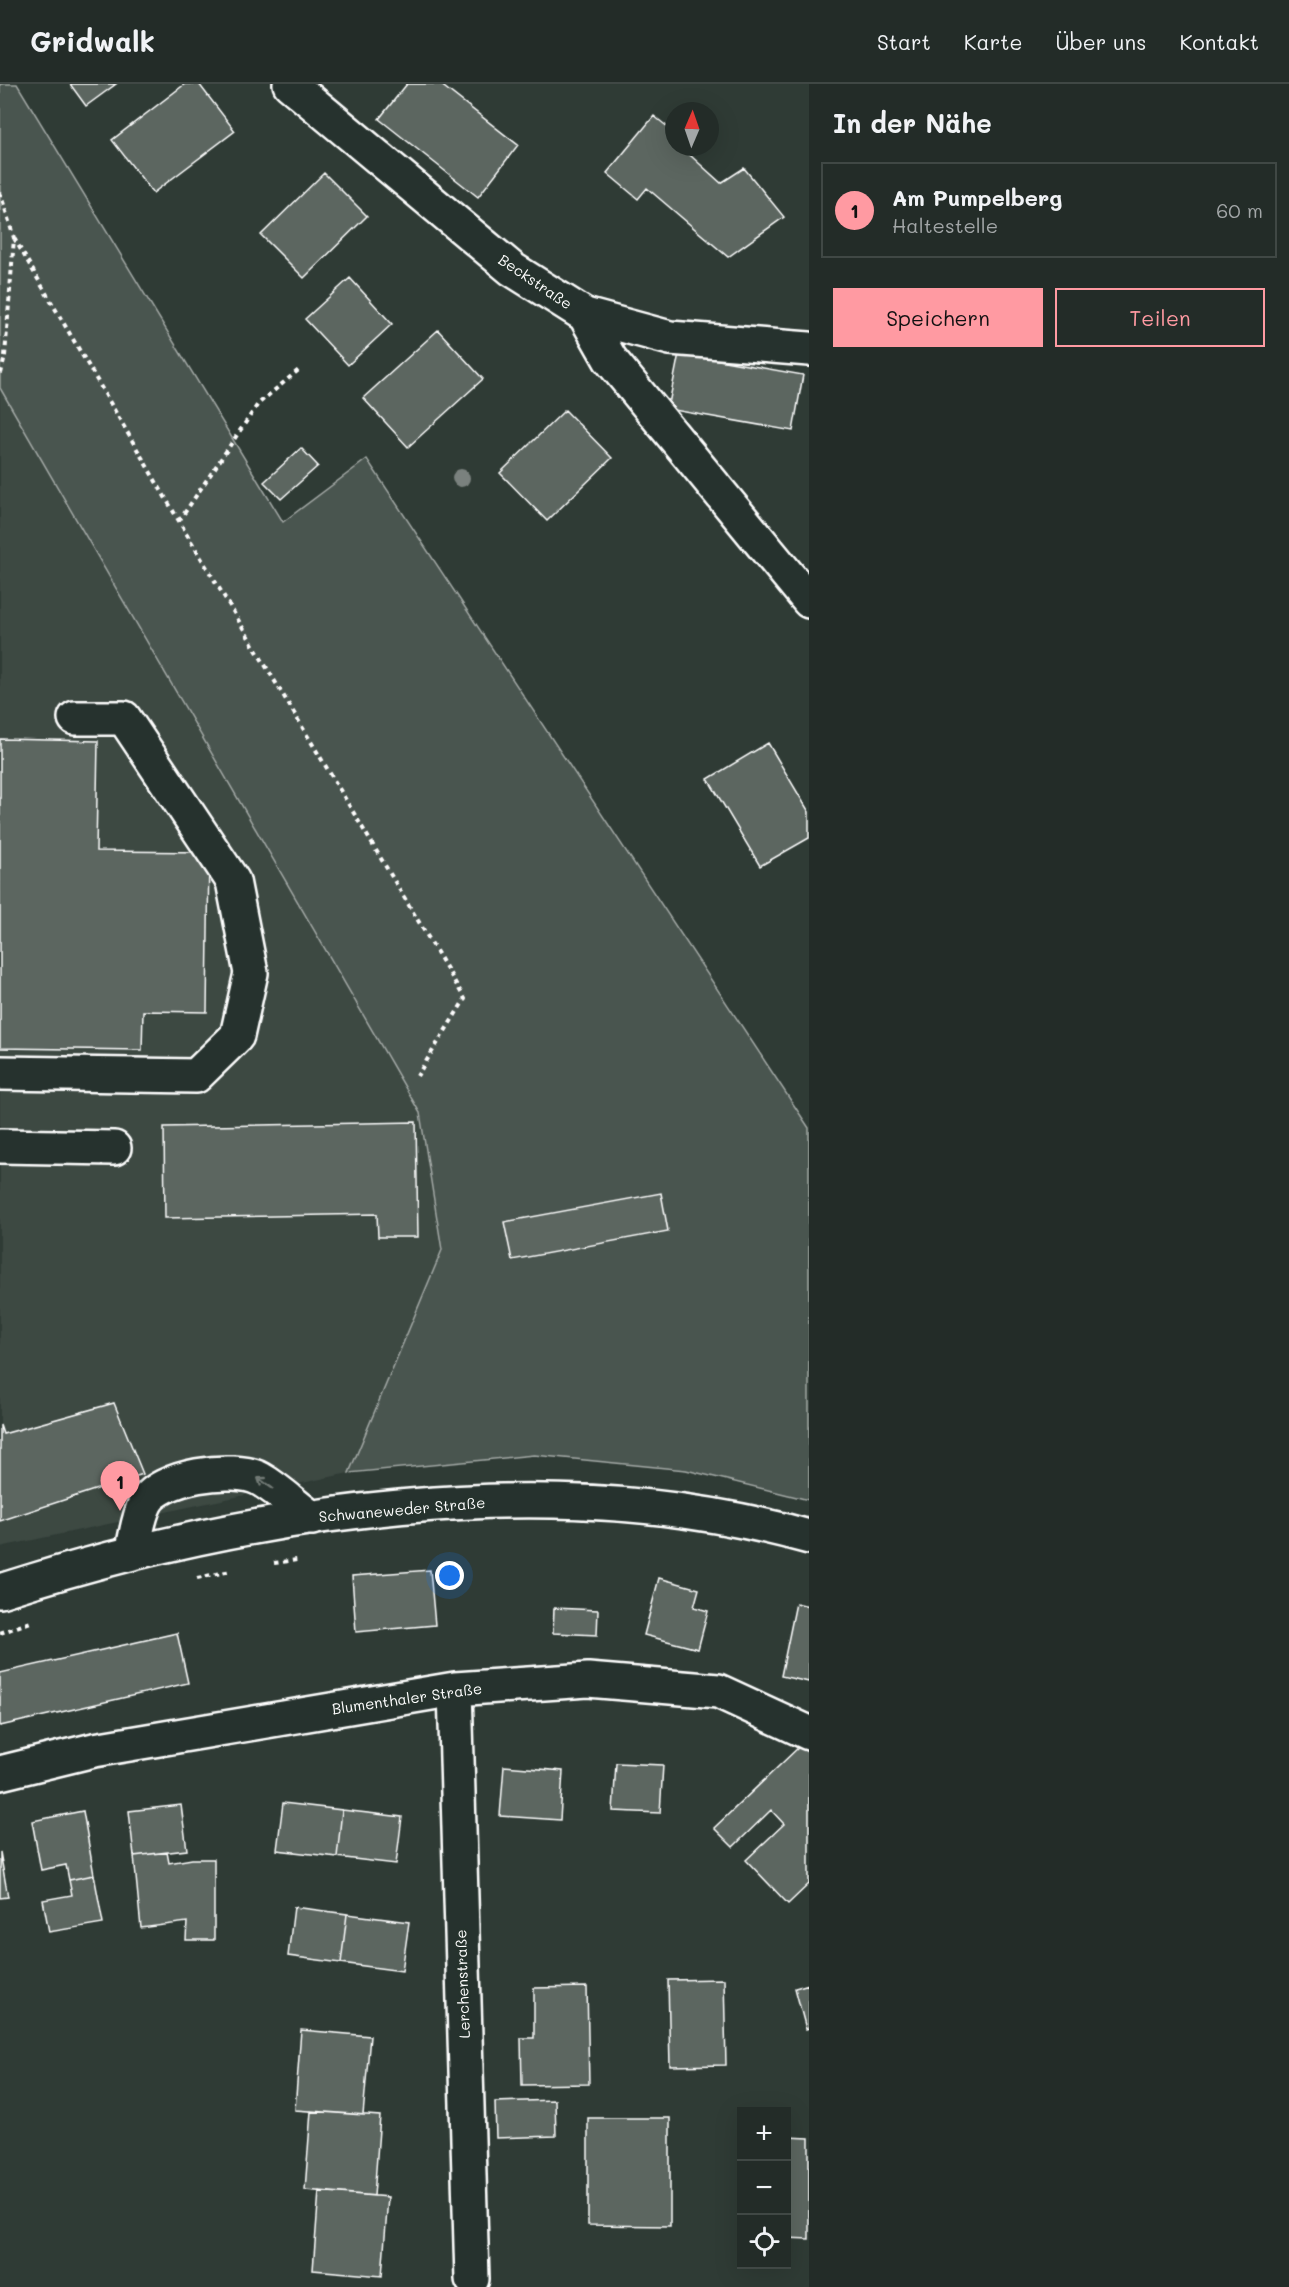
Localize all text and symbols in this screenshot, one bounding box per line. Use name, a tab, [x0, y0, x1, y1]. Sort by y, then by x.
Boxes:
text: Gridwalk	[30, 23, 155, 59]
text: Start	[877, 28, 931, 55]
text: Karte	[964, 28, 1022, 55]
text: Über uns	[1055, 28, 1146, 55]
text: Kontakt	[1179, 28, 1259, 55]
north arrow	[665, 102, 719, 156]
text: In der Nähe	[833, 106, 992, 140]
text: Am Pumpelberg	[892, 183, 1062, 212]
text: 1	[850, 197, 859, 223]
text: 60 m	[1216, 197, 1263, 223]
text: Haltestelle	[892, 212, 998, 238]
street label: Beckstraße	[495, 249, 576, 313]
button: Speichern	[833, 288, 1043, 347]
button: Teilen	[1055, 288, 1265, 347]
pin: 1	[100, 1462, 140, 1511]
one-way arrow	[257, 1477, 273, 1489]
street label: Schwaneweder Straße	[318, 1492, 486, 1526]
your location	[435, 1561, 464, 1590]
street label: Blumenthaler Straße	[331, 1678, 483, 1718]
street label: Lerchenstraße	[450, 1929, 474, 2039]
map controls	[737, 2107, 791, 2269]
button: +	[737, 2107, 791, 2161]
button: −	[737, 2161, 791, 2215]
button: locate	[737, 2215, 791, 2269]

